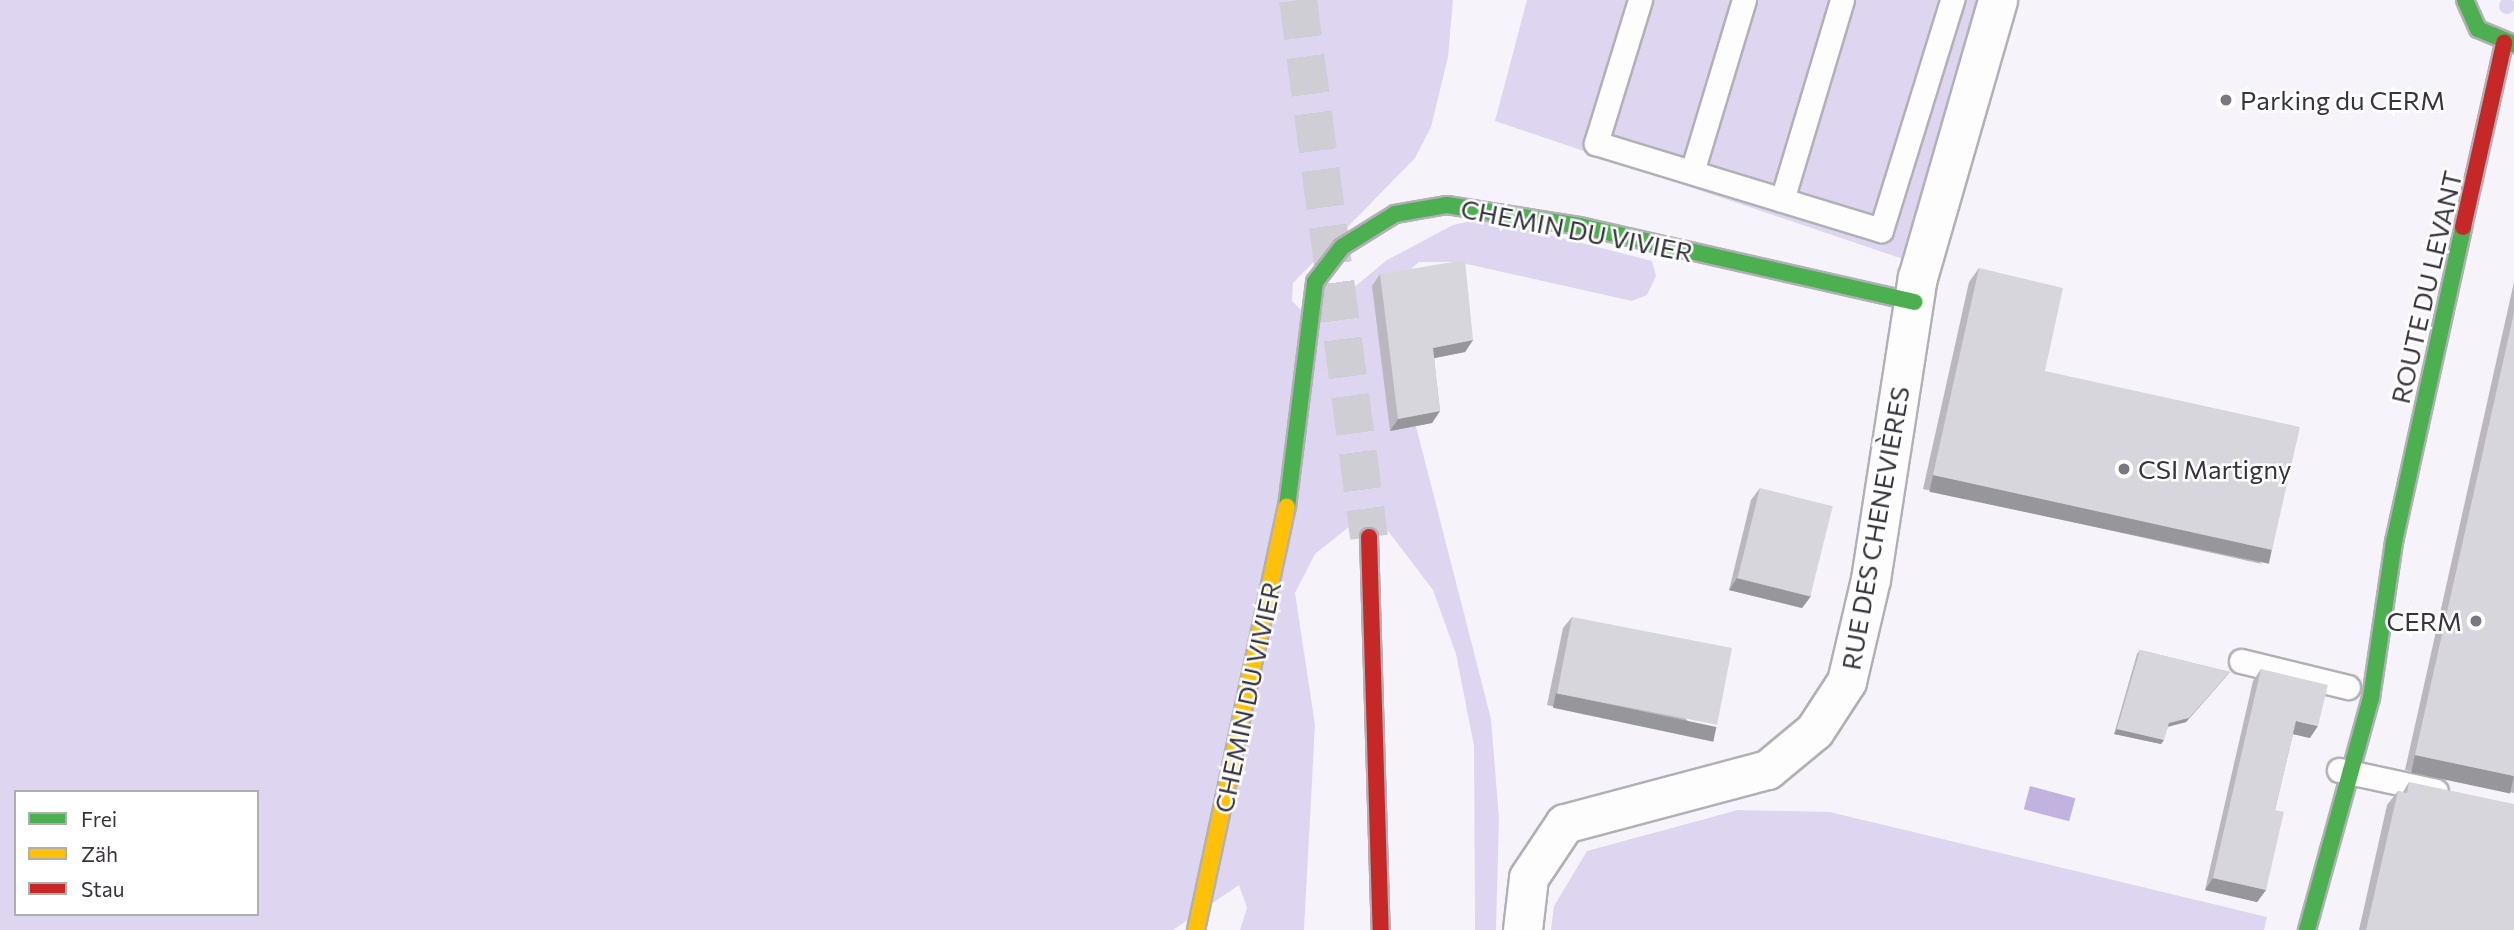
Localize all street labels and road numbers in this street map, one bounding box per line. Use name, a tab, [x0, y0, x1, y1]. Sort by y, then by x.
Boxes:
street label: ROUTE DU LEVANT	[2384, 168, 2468, 406]
street label: CHEMIN DU VIVIER	[1458, 192, 1696, 268]
street label: RUE DES CHENEVIÈRES	[1835, 384, 1915, 672]
street label: CHEMIN DU VIVIER	[1207, 578, 1287, 816]

